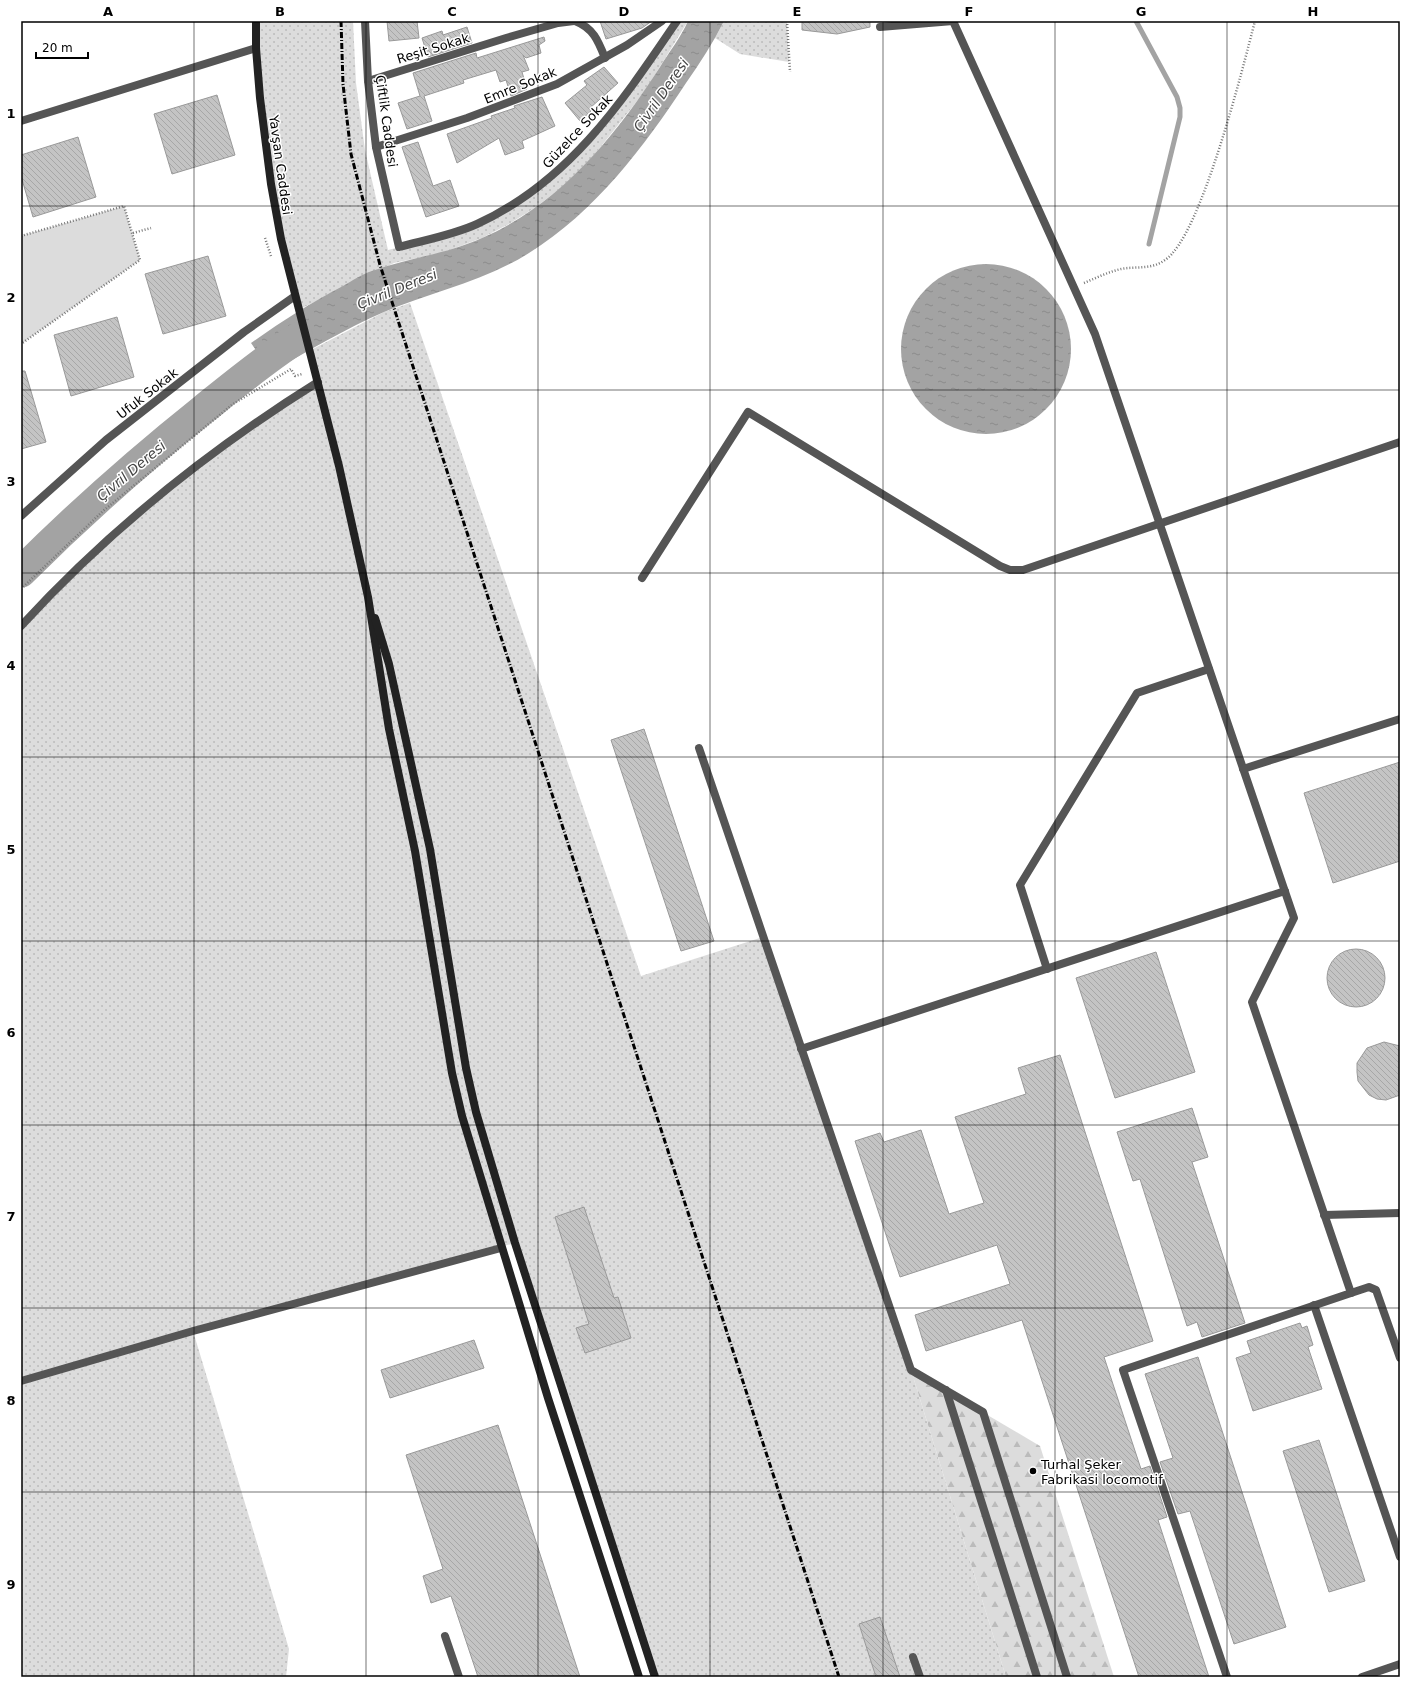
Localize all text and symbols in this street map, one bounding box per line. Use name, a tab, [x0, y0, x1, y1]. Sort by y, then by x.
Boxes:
text: A	[103, 4, 113, 19]
text: B	[275, 4, 285, 19]
text: C	[447, 4, 457, 19]
text: D	[619, 4, 630, 19]
text: E	[793, 4, 801, 19]
text: F	[965, 4, 973, 19]
text: G	[1136, 4, 1146, 19]
text: H	[1308, 4, 1318, 19]
street label: Reşit Sokak	[395, 30, 472, 67]
scale bar	[36, 34, 88, 60]
text: 20 m	[42, 41, 73, 55]
water label: Çivril Deresi	[630, 56, 692, 134]
street label: Emre Sokak	[482, 64, 559, 107]
street label: Çiftlik Caddesi	[373, 74, 400, 168]
street label: Güzelce Sokak	[539, 91, 616, 171]
text: 1	[6, 106, 16, 121]
street label: Yavşan Caddesi	[266, 113, 295, 216]
water label: Çivril Deresi	[355, 266, 439, 312]
text: 2	[6, 290, 16, 305]
street label: Ufuk Sokak	[114, 365, 181, 422]
water label: Çivril Deresi	[93, 438, 169, 504]
text: 3	[6, 474, 16, 489]
text: 4	[6, 658, 16, 673]
text: 5	[6, 842, 16, 857]
text: 6	[6, 1025, 16, 1040]
text: 7	[6, 1209, 16, 1224]
text: 8	[6, 1393, 16, 1408]
place label: Turhal Şeker Fabrikasi locomotif	[1040, 1457, 1163, 1487]
marker: Turhal Şeker Fabrikasi locomotif	[1028, 1466, 1038, 1476]
text: 9	[6, 1577, 16, 1592]

